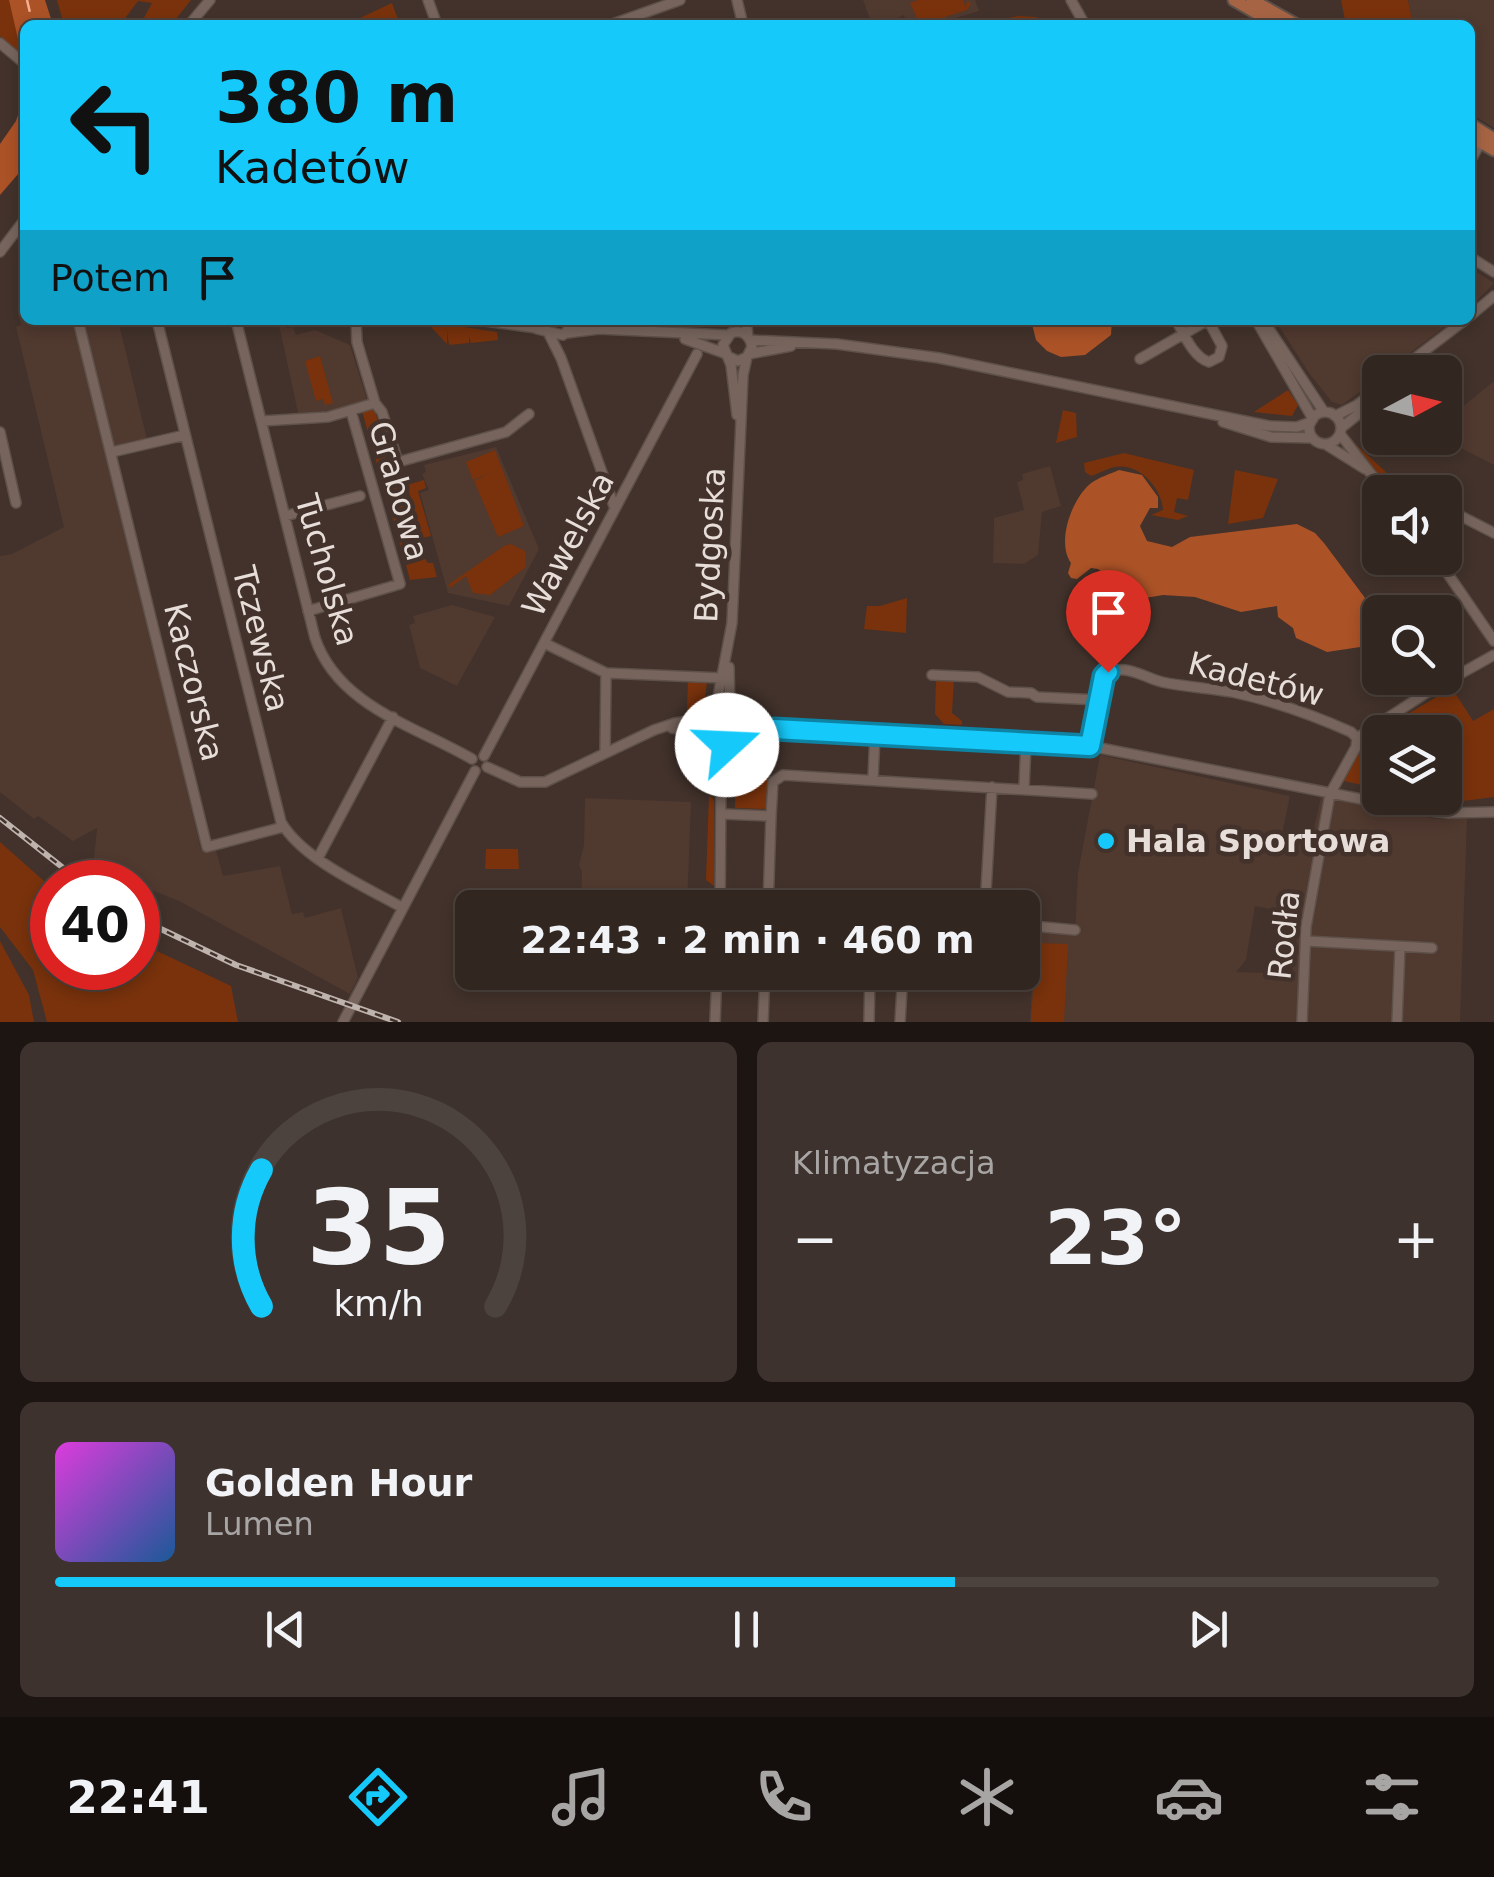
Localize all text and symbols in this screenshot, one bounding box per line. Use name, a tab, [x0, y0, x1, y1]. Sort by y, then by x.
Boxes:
text: 380 m	[215, 57, 458, 139]
icon: left	[50, 60, 180, 190]
text: Kadetów	[215, 141, 410, 194]
icon: arrive	[190, 250, 245, 305]
text: Potem	[50, 256, 170, 300]
north arrow	[1362, 355, 1462, 455]
map controls	[1362, 355, 1462, 815]
street label: Grabowa	[361, 417, 437, 565]
street label: Wawelska	[514, 465, 622, 623]
street label: Bydgoska	[687, 466, 733, 624]
button: sound	[1362, 475, 1462, 575]
street label: Tucholska	[287, 489, 367, 650]
street label: Tczewska	[224, 561, 297, 716]
pin	[1066, 570, 1151, 673]
icon: arrive	[1081, 585, 1136, 640]
button: search	[1362, 595, 1462, 695]
street label: Kaczorska	[156, 599, 232, 765]
street label: Kadetów	[1184, 644, 1328, 714]
position arrow	[675, 693, 779, 797]
button: layers	[1362, 715, 1462, 815]
place label: Hala Sportowa	[1126, 822, 1390, 860]
marker: Hala Sportowa	[1095, 830, 1117, 852]
speed limit sign: 40	[30, 860, 160, 990]
street label: Rodła	[1260, 889, 1308, 981]
text: 22:43 · 2 min · 460 m	[520, 918, 975, 962]
text: Klimatyzacja	[792, 1144, 996, 1182]
text: 35	[306, 1167, 451, 1289]
text: 23°	[1045, 1194, 1186, 1282]
text: −	[792, 1207, 838, 1271]
text: +	[1393, 1207, 1439, 1271]
text: km/h	[333, 1283, 424, 1324]
text: Golden Hour	[205, 1461, 472, 1505]
text: Lumen	[205, 1505, 314, 1543]
icon: previous	[258, 1602, 313, 1657]
icon: pause	[719, 1602, 774, 1657]
icon: next	[1181, 1602, 1236, 1657]
icon: directions	[343, 1762, 413, 1832]
icon: music	[546, 1762, 616, 1832]
icon: phone	[749, 1762, 819, 1832]
icon: climate	[952, 1762, 1022, 1832]
icon: car	[1154, 1762, 1224, 1832]
icon: filters	[1357, 1762, 1427, 1832]
text: 22:41	[66, 1771, 210, 1824]

